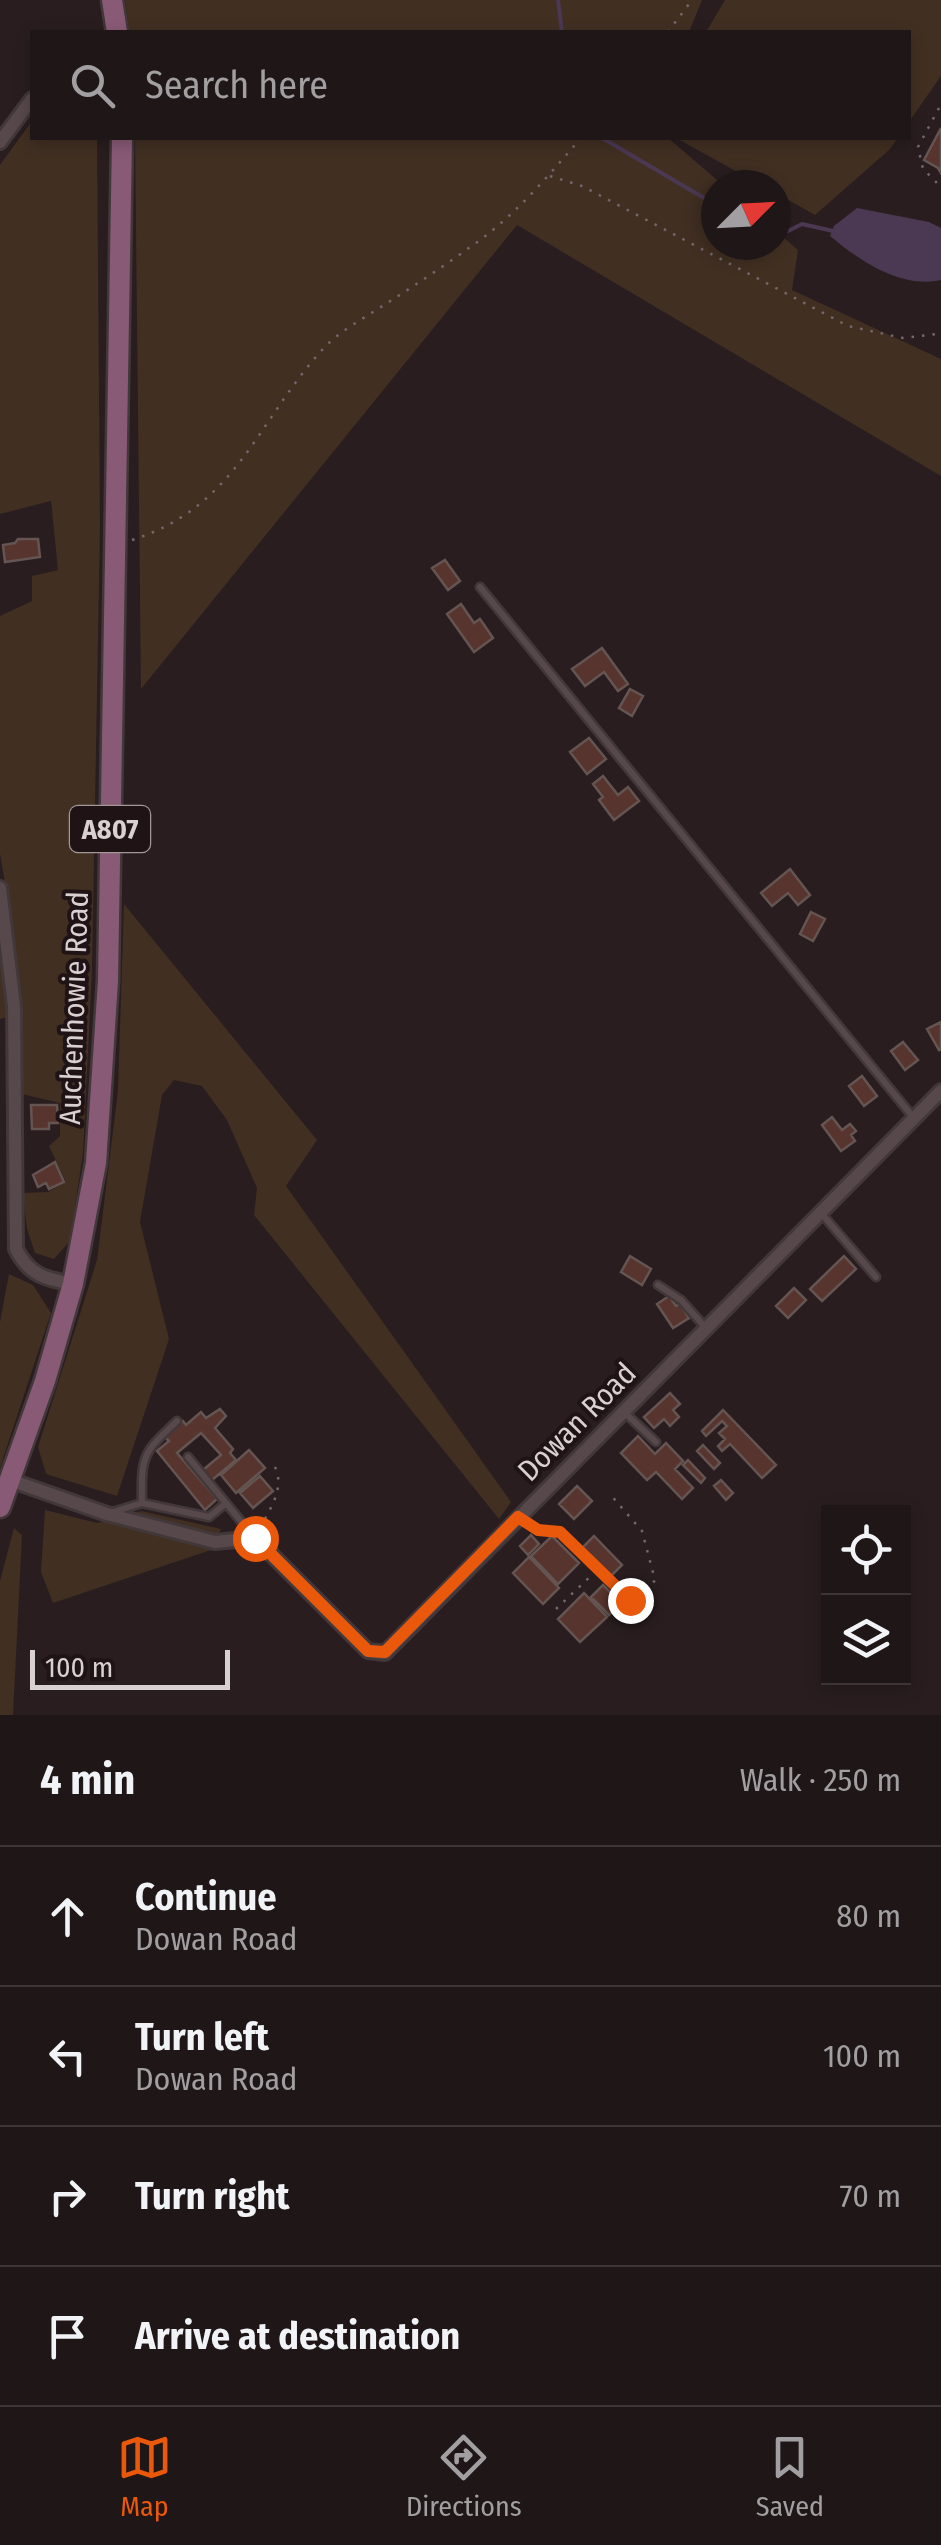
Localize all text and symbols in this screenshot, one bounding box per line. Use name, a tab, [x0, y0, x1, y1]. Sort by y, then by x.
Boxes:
search box	[30, 30, 911, 140]
icon: search	[65, 58, 120, 113]
text: Search here	[145, 62, 328, 108]
north arrow	[701, 170, 791, 260]
road number: A807	[70, 806, 150, 852]
street label: Auchenhowie Road	[52, 891, 96, 1125]
street label: Dowan Road	[510, 1355, 644, 1489]
map controls	[821, 1505, 911, 1685]
button: locate	[821, 1505, 911, 1595]
route start	[233, 1516, 279, 1562]
route end	[608, 1578, 654, 1624]
button: layers	[821, 1595, 911, 1685]
scale bar	[30, 1645, 230, 1690]
text: 100 m	[45, 1651, 113, 1684]
text: 4 min	[40, 1755, 135, 1805]
text: Walk · 250 m	[740, 1761, 901, 1799]
text: Continue	[135, 1874, 276, 1920]
icon: ahead	[40, 1889, 95, 1944]
text: 80 m	[836, 1897, 901, 1935]
text: Dowan Road	[135, 1920, 297, 1958]
text: Turn left	[135, 2014, 269, 2060]
icon: left	[40, 2029, 95, 2084]
text: 100 m	[823, 2037, 901, 2075]
text: Dowan Road	[135, 2060, 297, 2098]
icon: right	[40, 2169, 95, 2224]
text: Turn right	[135, 2173, 289, 2219]
text: 70 m	[840, 2177, 901, 2215]
icon: arrive	[40, 2309, 95, 2364]
text: Arrive at destination	[135, 2313, 460, 2359]
tab: Map	[117, 2430, 172, 2523]
tab: Directions	[406, 2430, 522, 2523]
tab: Saved	[756, 2430, 824, 2523]

